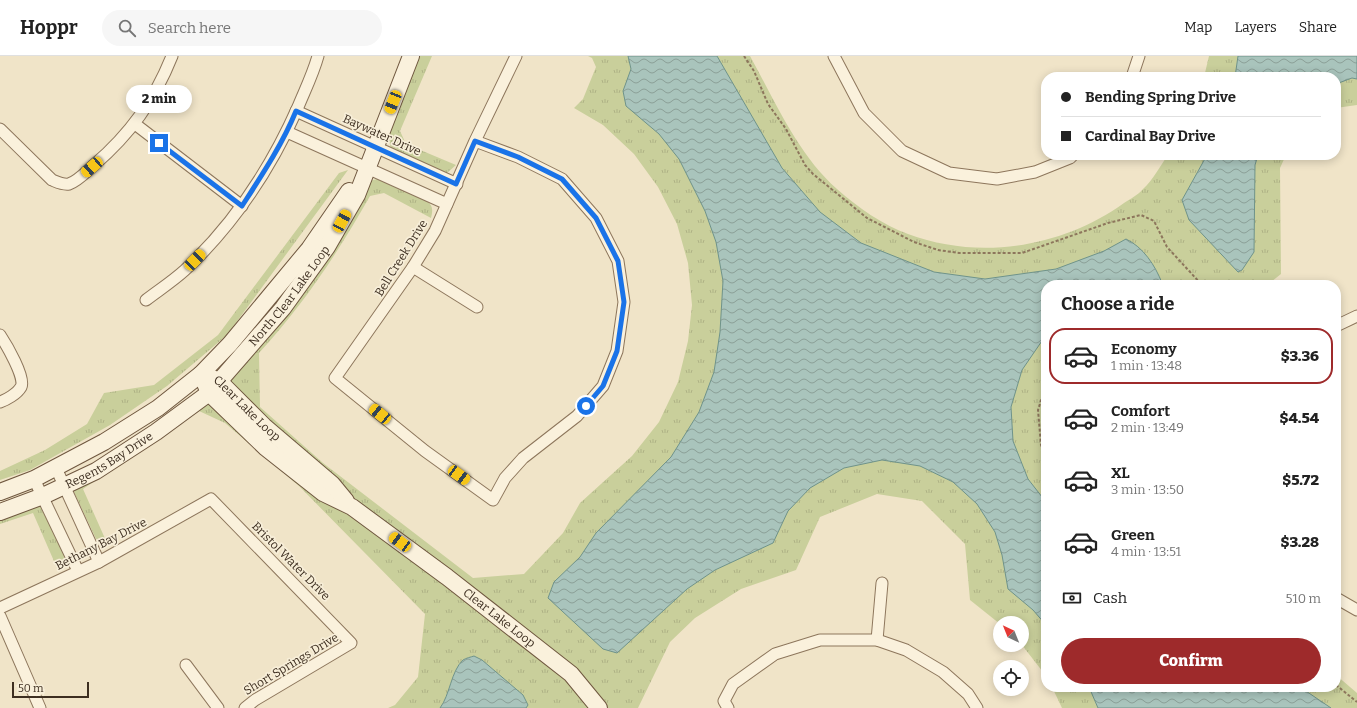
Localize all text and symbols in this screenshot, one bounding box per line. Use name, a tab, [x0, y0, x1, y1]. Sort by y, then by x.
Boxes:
search box	[102, 10, 382, 46]
text: Hoppr	[20, 16, 78, 39]
icon: search	[116, 17, 138, 39]
text: Search here	[148, 19, 231, 37]
text: Map	[1184, 19, 1212, 36]
text: Layers	[1234, 19, 1277, 36]
text: Share	[1299, 19, 1337, 36]
callout: 2 min	[126, 85, 192, 113]
text: Bending Spring Drive	[1085, 88, 1236, 106]
car	[383, 89, 403, 115]
text: 2 min	[142, 91, 176, 106]
street label: Baywater Drive	[341, 111, 423, 159]
text: Cardinal Bay Drive	[1085, 127, 1215, 145]
route end	[150, 134, 168, 152]
car	[79, 155, 105, 179]
car	[331, 208, 353, 234]
street label: Bell Creek Drive	[372, 217, 430, 299]
street label: North Clear Lake Loop	[246, 243, 333, 349]
car	[182, 247, 208, 273]
text: Choose a ride	[1061, 293, 1174, 315]
icon: car	[1063, 338, 1099, 374]
text: Economy	[1111, 340, 1177, 358]
text: $3.36	[1281, 347, 1319, 365]
text: 1 min · 13:48	[1111, 358, 1182, 373]
street label: Clear Lake Loop	[212, 373, 283, 444]
route start	[577, 397, 595, 415]
icon: car	[1063, 400, 1099, 436]
car	[367, 402, 393, 426]
text: Comfort	[1111, 402, 1170, 420]
text: $4.54	[1279, 409, 1319, 427]
text: 2 min · 13:49	[1111, 420, 1184, 435]
street label: Regents Bay Drive	[63, 429, 155, 491]
icon: car	[1063, 462, 1099, 498]
car	[446, 463, 472, 487]
text: XL	[1111, 464, 1130, 482]
text: $5.72	[1282, 471, 1319, 489]
text: 3 min · 13:50	[1111, 482, 1184, 497]
street label: Bethany Bay Drive	[53, 515, 149, 573]
street label: Bristol Water Drive	[249, 519, 333, 603]
icon: car	[1063, 524, 1099, 560]
text: Green	[1111, 526, 1155, 544]
car	[387, 530, 413, 554]
text: $3.28	[1281, 533, 1319, 551]
text: 4 min · 13:51	[1111, 544, 1181, 559]
street label: Clear Lake Loop	[460, 585, 538, 650]
icon: cash	[1061, 587, 1083, 609]
text: Cash	[1093, 589, 1127, 607]
text: 510 m	[1286, 591, 1321, 606]
north arrow	[993, 616, 1029, 652]
map controls	[993, 616, 1029, 696]
street label: Short Springs Drive	[241, 630, 341, 698]
button: Confirm	[1061, 638, 1321, 684]
button: locate	[993, 660, 1029, 696]
scale bar	[12, 680, 89, 699]
text: 50 m	[18, 682, 44, 695]

